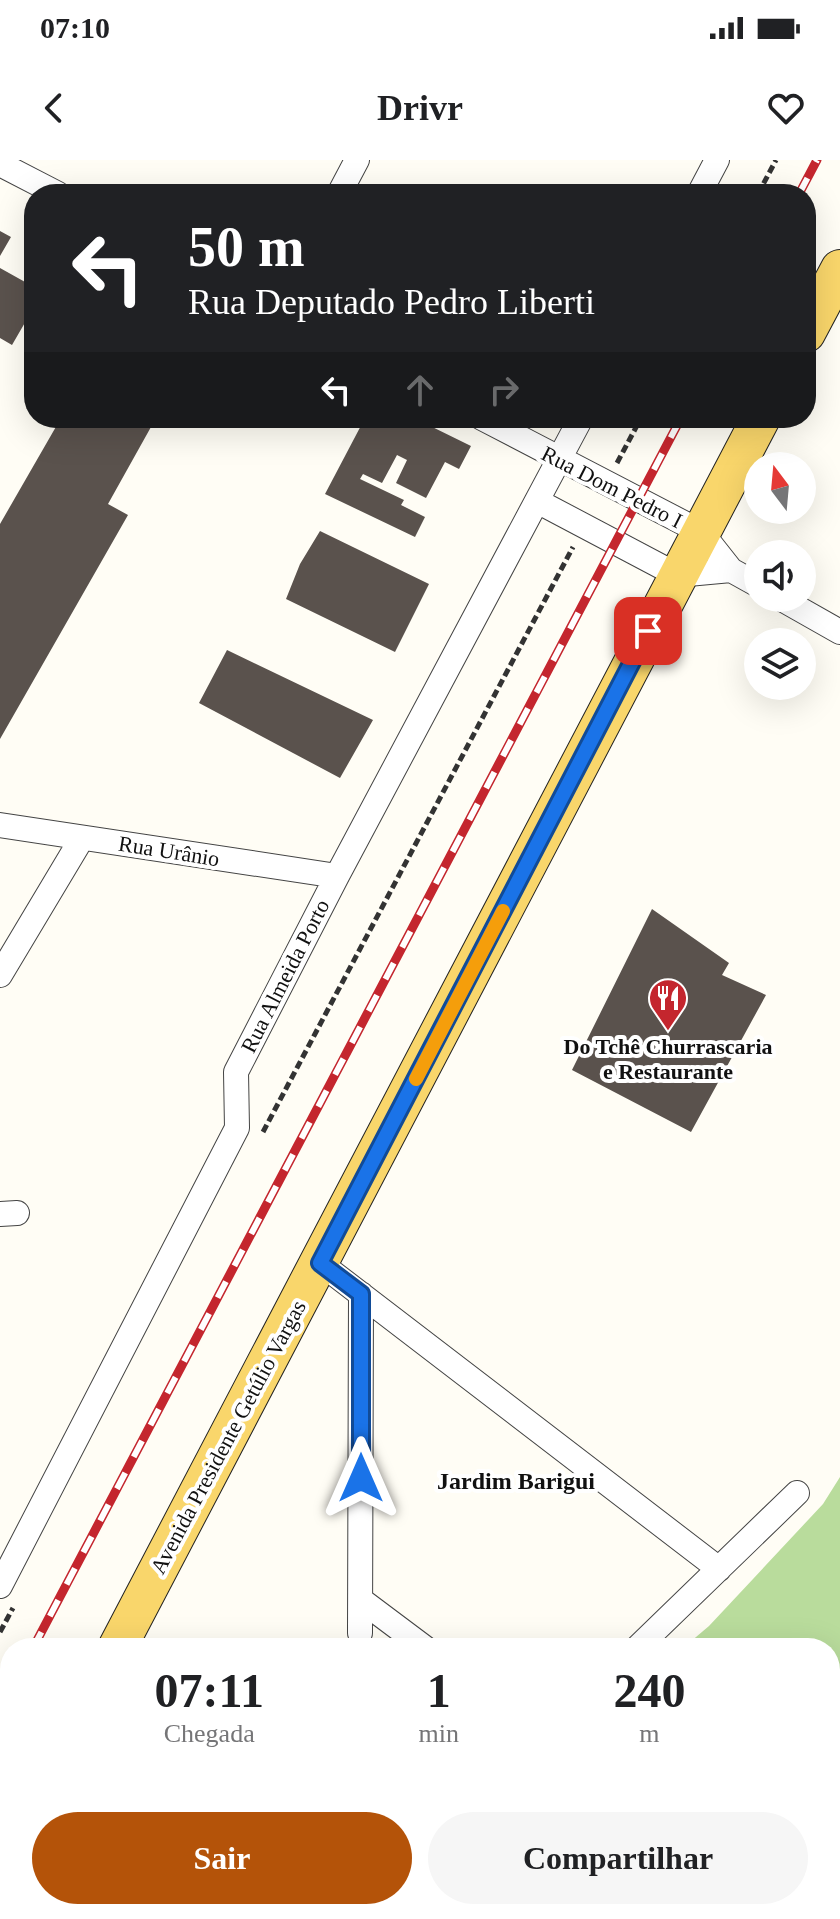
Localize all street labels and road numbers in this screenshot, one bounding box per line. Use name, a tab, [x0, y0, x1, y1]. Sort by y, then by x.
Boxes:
street label: Rua Dom Pedro I	[537, 441, 687, 533]
street label: Rua Urânio	[117, 831, 221, 871]
street label: Rua Almeida Porto	[236, 895, 334, 1057]
street label: Avenida Presidente Getúlio Vargas	[145, 1296, 311, 1578]

